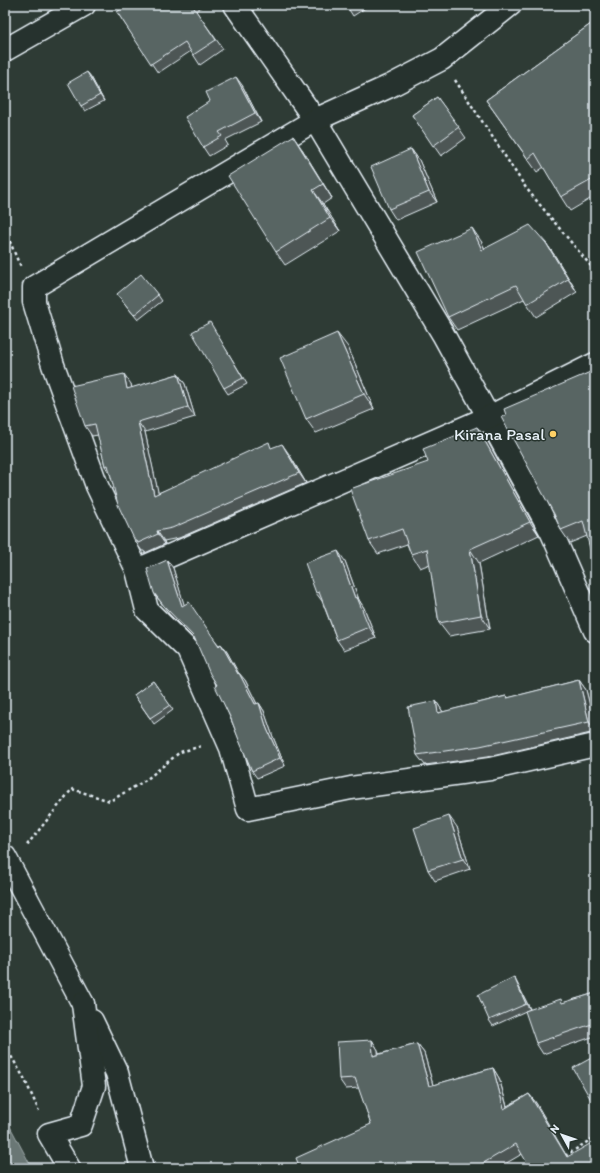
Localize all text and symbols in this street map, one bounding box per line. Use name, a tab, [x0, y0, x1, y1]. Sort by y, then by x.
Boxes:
place label: Kirana Pasal	[454, 424, 545, 444]
marker: Kirana Pasal	[548, 429, 558, 439]
north arrow	[542, 1115, 582, 1155]
text: N	[547, 1122, 562, 1136]

